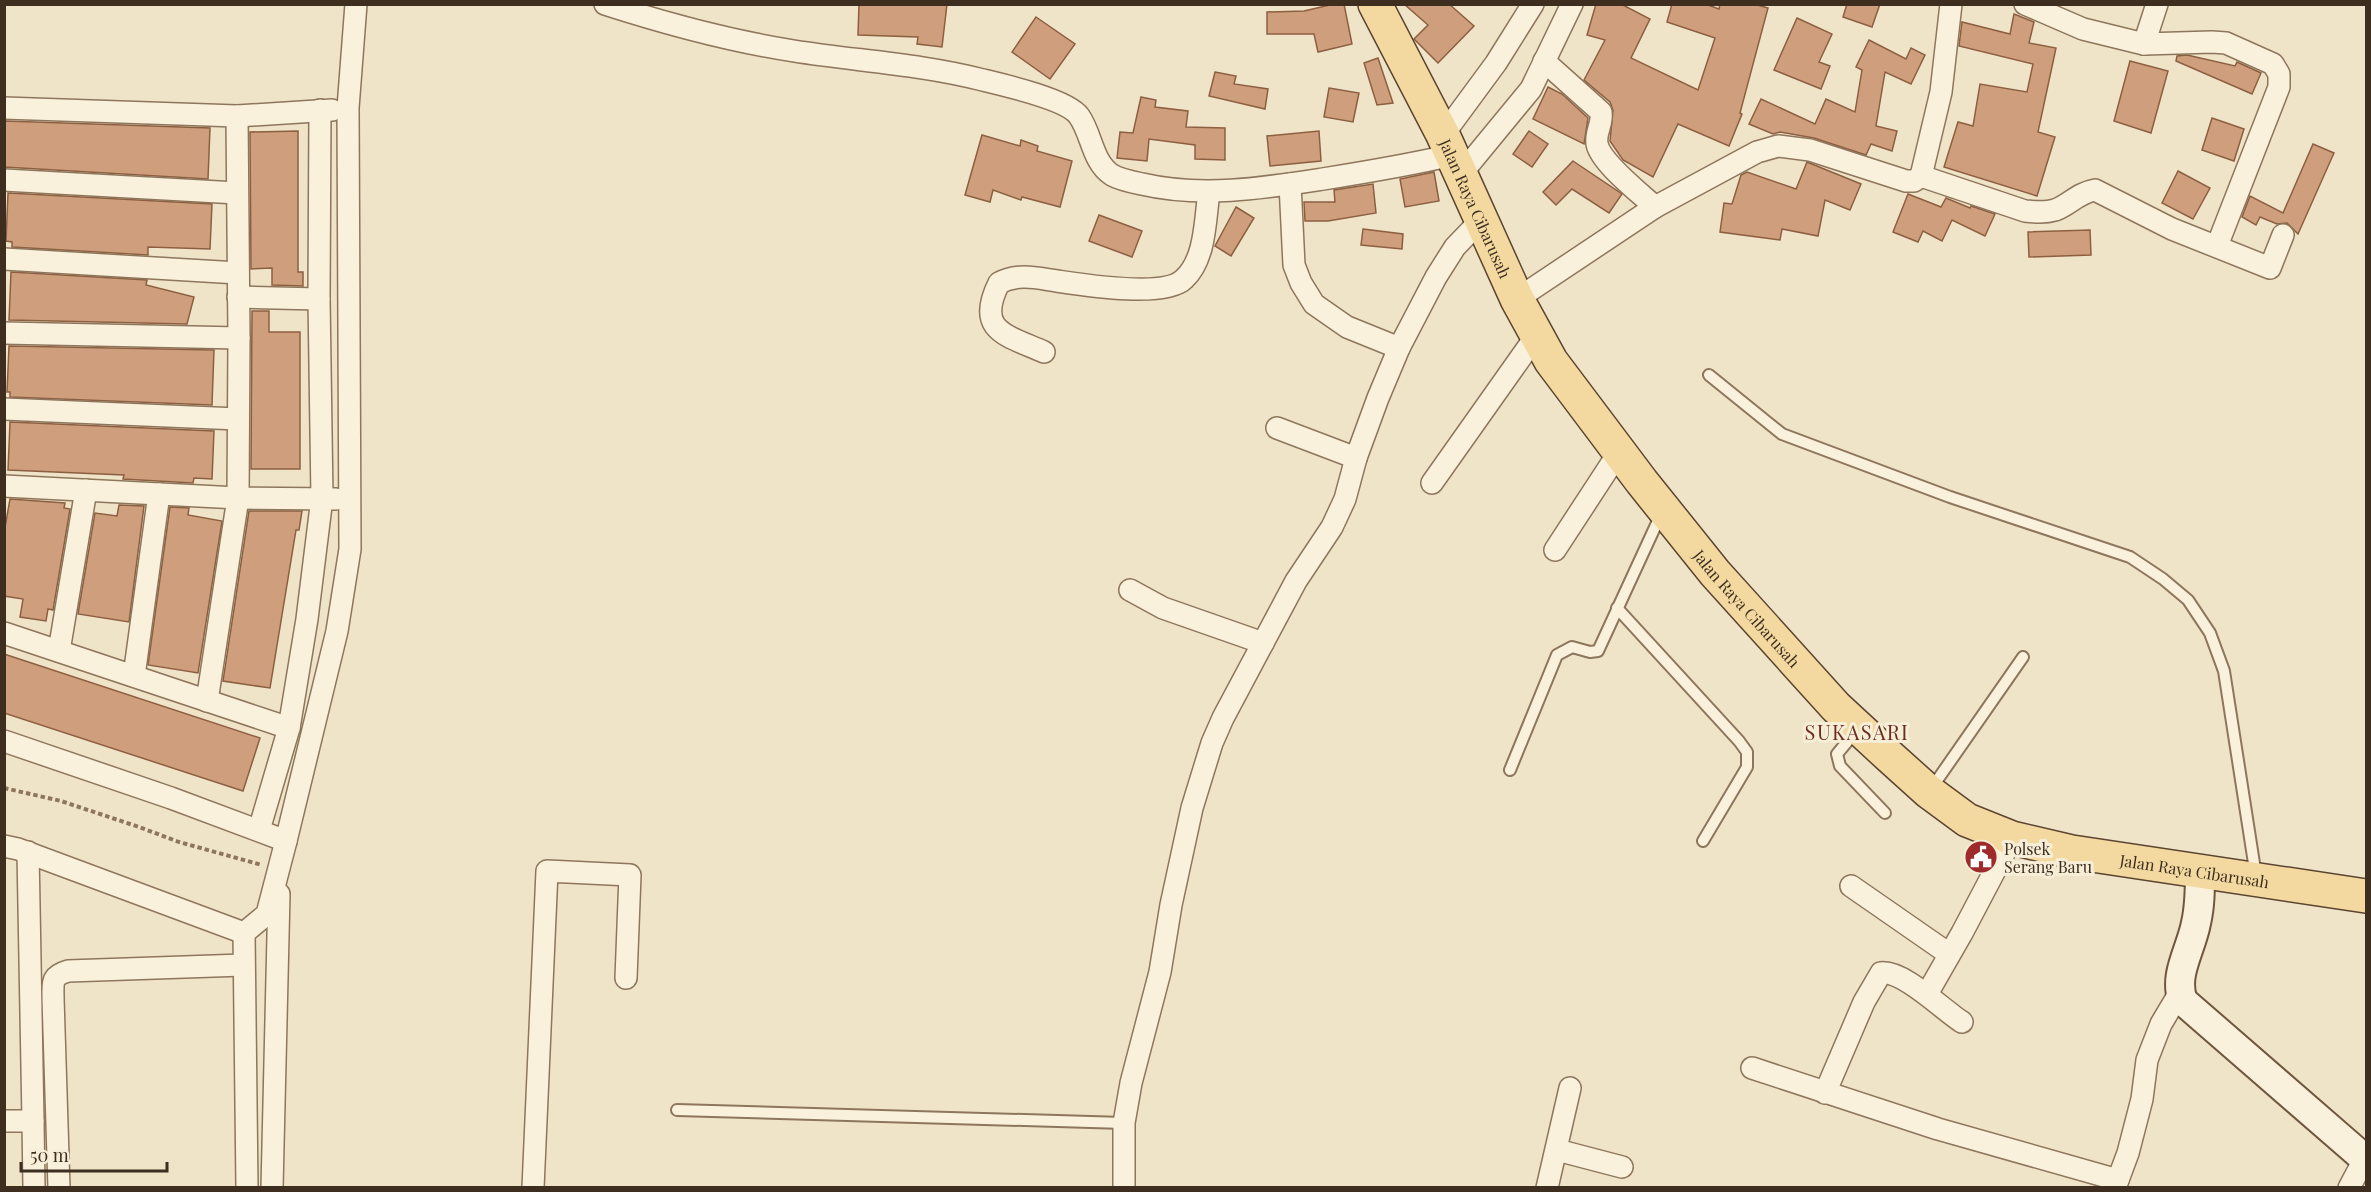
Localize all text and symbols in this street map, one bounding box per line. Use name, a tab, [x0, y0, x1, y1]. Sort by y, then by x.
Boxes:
street label: Jalan Raya Cibarusah	[1435, 134, 1517, 282]
street label: Jalan Raya Cibarusah	[1689, 544, 1806, 672]
district label: SUKASARI	[1805, 718, 1909, 745]
place label: Polsek Serang Baru	[2004, 838, 2092, 877]
public building icon: Polsek Serang Baru	[1963, 839, 1999, 875]
street label: Jalan Raya Cibarusah	[2118, 849, 2271, 892]
scale bar	[21, 1135, 166, 1173]
text: 50 m	[30, 1143, 69, 1167]

